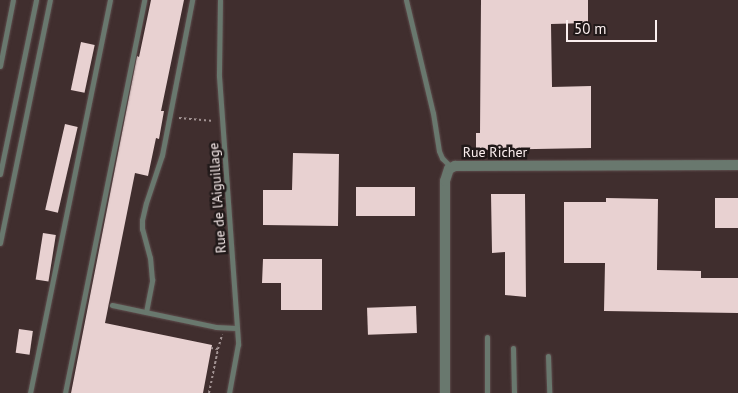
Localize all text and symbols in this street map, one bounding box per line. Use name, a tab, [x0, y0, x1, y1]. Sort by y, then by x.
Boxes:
scale bar	[568, 10, 659, 42]
text: 50 m	[574, 19, 607, 38]
street label: Rue de l'Aiguillage	[205, 142, 229, 254]
street label: Rue Richer	[463, 144, 527, 160]

